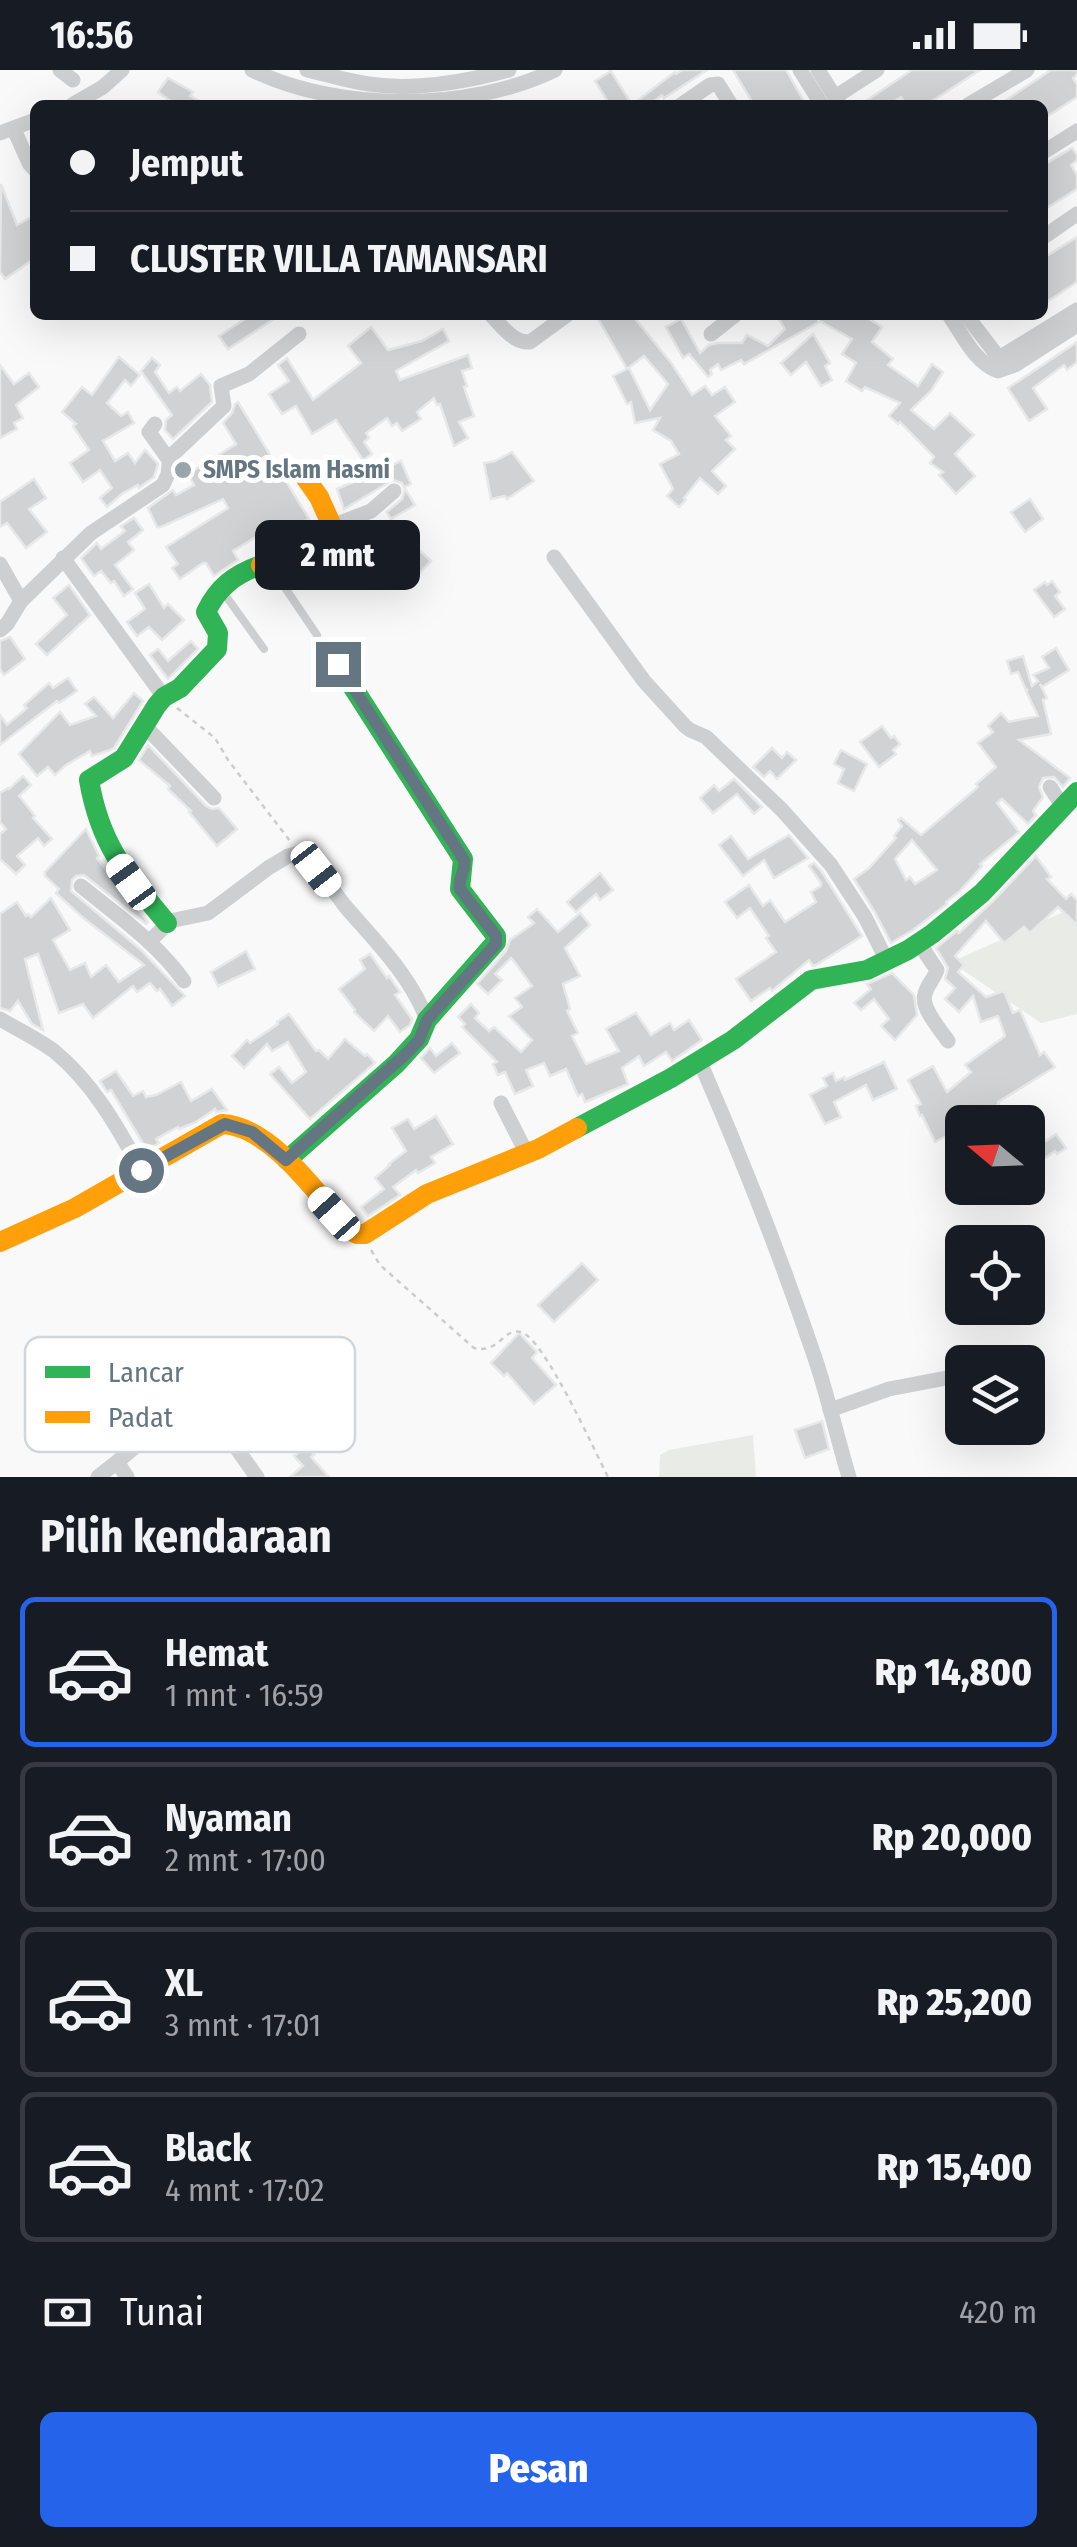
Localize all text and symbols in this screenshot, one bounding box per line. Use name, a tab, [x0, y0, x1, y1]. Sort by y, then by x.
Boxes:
text: 16:56	[50, 12, 134, 58]
text: Jemput	[130, 140, 243, 186]
text: CLUSTER VILLA TAMANSARI	[130, 236, 548, 282]
place label: SMPS Islam Hasmi	[203, 455, 390, 485]
marker: SMPS Islam Hasmi	[172, 459, 194, 481]
callout: 2 mnt	[255, 519, 420, 589]
text: 2 mnt	[301, 536, 374, 574]
route end	[316, 642, 361, 687]
car	[286, 836, 346, 902]
car	[101, 849, 161, 915]
north arrow	[945, 1105, 1045, 1205]
map controls	[945, 1105, 1045, 1445]
route start	[119, 1148, 164, 1193]
car	[303, 1182, 365, 1246]
button: locate	[945, 1225, 1045, 1325]
legend	[25, 1337, 355, 1452]
button: layers	[945, 1345, 1045, 1445]
text: Lancar	[108, 1356, 184, 1389]
text: Padat	[108, 1401, 174, 1434]
text: Pilih kendaraan	[40, 1510, 332, 1564]
icon: car	[45, 1627, 135, 1717]
text: Hemat	[165, 1630, 268, 1676]
text: Rp 14,800	[875, 1649, 1032, 1695]
text: 1 mnt · 16:59	[165, 1676, 324, 1714]
icon: car	[45, 1792, 135, 1882]
text: Nyaman	[165, 1795, 292, 1841]
text: Rp 20,000	[872, 1814, 1032, 1860]
text: 2 mnt · 17:00	[165, 1841, 326, 1879]
icon: car	[45, 1957, 135, 2047]
text: XL	[165, 1960, 203, 2006]
text: Rp 25,200	[877, 1979, 1032, 2025]
text: 3 mnt · 17:01	[165, 2006, 321, 2044]
icon: car	[45, 2122, 135, 2212]
text: Black	[165, 2125, 251, 2171]
text: Rp 15,400	[877, 2144, 1032, 2190]
text: 4 mnt · 17:02	[165, 2171, 324, 2209]
icon: cash	[40, 2285, 95, 2340]
text: Tunai	[120, 2289, 204, 2335]
text: 420 m	[959, 2293, 1037, 2331]
button: Pesan	[40, 2412, 1037, 2527]

